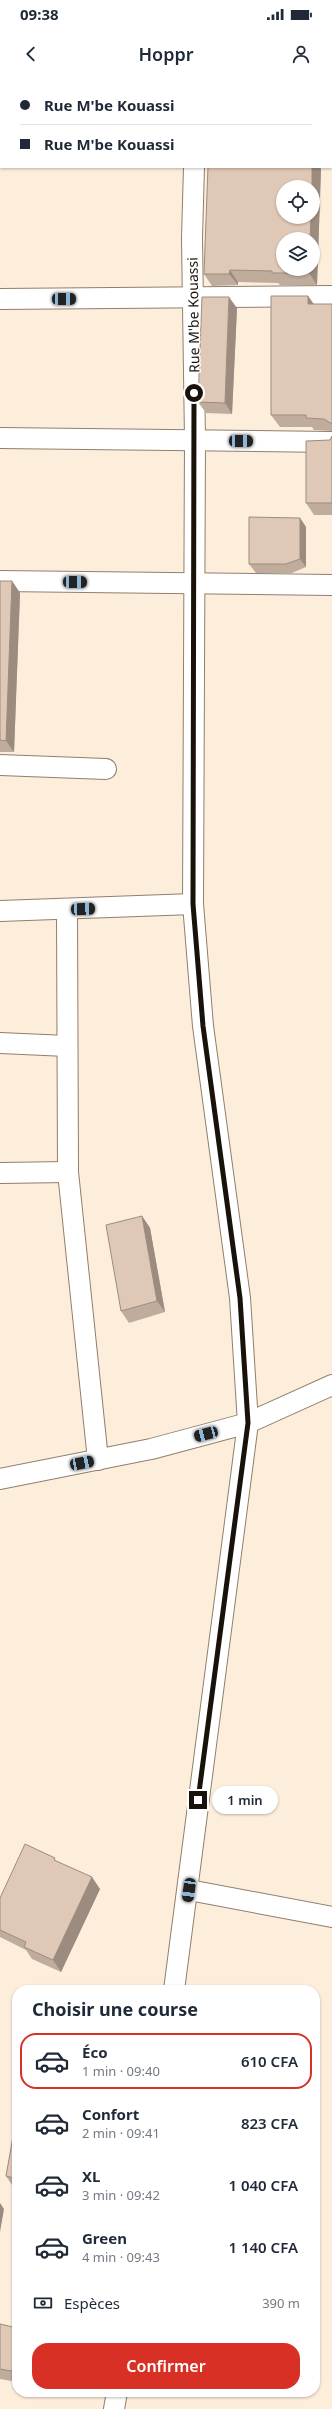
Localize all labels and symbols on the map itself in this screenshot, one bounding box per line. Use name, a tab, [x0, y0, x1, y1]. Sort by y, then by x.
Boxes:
street label: Rue M'be Kouassi	[182, 257, 204, 373]
car	[52, 293, 76, 305]
route start	[185, 384, 203, 402]
car	[229, 435, 253, 447]
car	[63, 576, 87, 588]
car	[71, 903, 95, 915]
car	[193, 1425, 219, 1443]
car	[69, 1455, 95, 1471]
callout: 1 min	[212, 1786, 278, 1814]
route end	[189, 1791, 207, 1809]
car	[181, 1877, 197, 1903]

